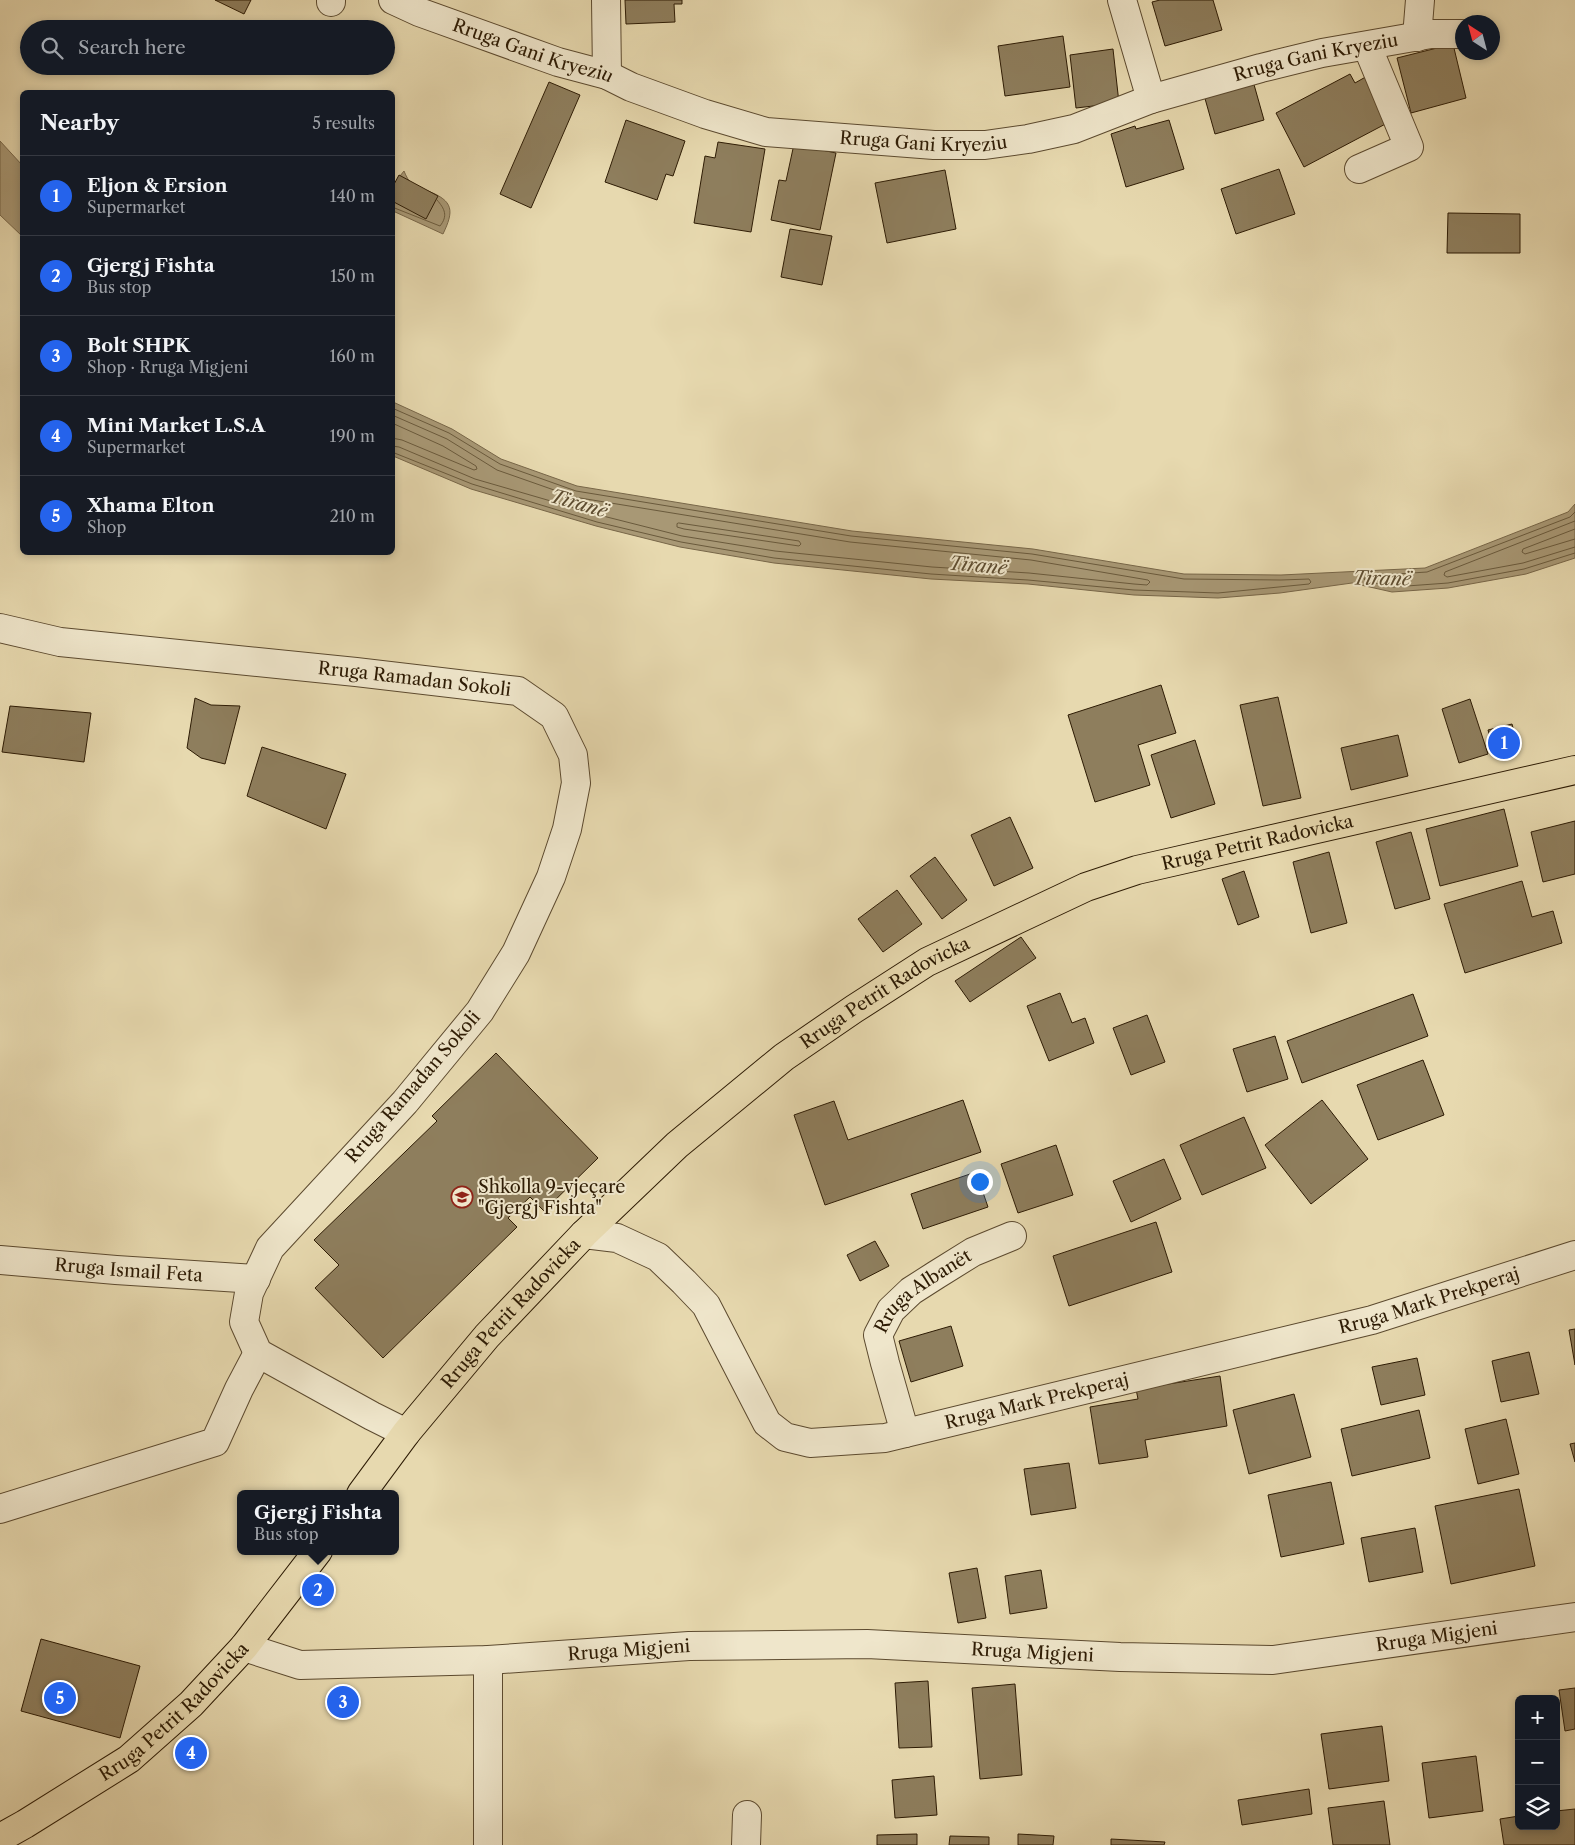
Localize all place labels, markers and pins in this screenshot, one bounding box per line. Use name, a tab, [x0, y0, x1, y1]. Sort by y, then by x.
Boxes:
pin: 1	[1488, 724, 1520, 762]
place label: Shkolla 9-vjeçare "Gjergj Fishta"	[478, 1176, 625, 1219]
school or university icon: Shkolla 9-vjeçare "Gjergj Fishta"	[450, 1185, 474, 1209]
pin: 2	[302, 1571, 334, 1609]
pin: 5	[44, 1679, 76, 1717]
pin: 3	[327, 1683, 359, 1721]
pin: 4	[175, 1734, 207, 1772]

